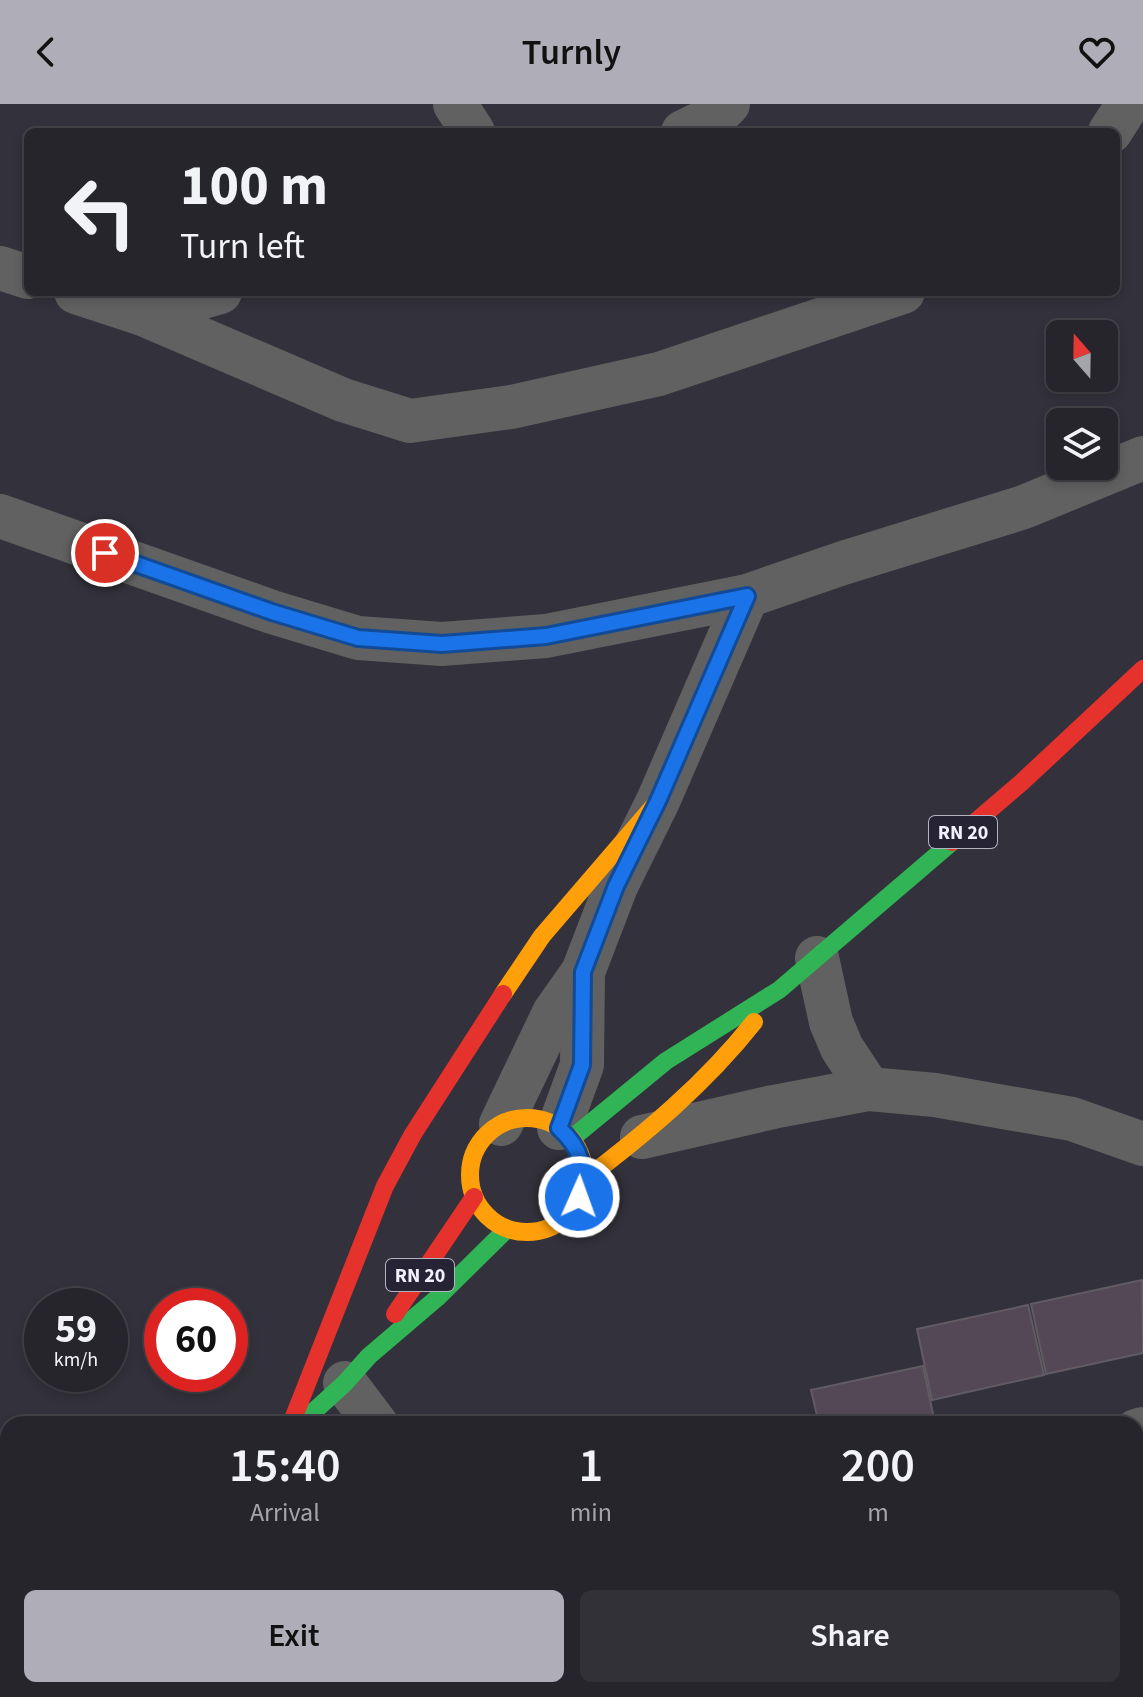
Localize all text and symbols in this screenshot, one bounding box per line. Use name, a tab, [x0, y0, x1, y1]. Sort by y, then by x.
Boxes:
text: Turnly	[522, 27, 621, 78]
icon: back	[24, 30, 68, 74]
icon: heart	[1075, 30, 1119, 74]
text: 100 m	[180, 147, 328, 226]
icon: left	[48, 160, 152, 264]
text: Turn left	[180, 221, 305, 272]
north arrow	[1046, 320, 1118, 392]
map controls	[1046, 320, 1118, 480]
button: layers	[1046, 408, 1118, 480]
pin	[71, 519, 139, 587]
icon: arrive	[83, 531, 127, 575]
road number: RN 20	[929, 816, 997, 848]
position arrow	[537, 1155, 621, 1239]
road number: RN 20	[386, 1259, 454, 1291]
speed limit sign: 60	[144, 1288, 248, 1392]
text: 59	[55, 1301, 97, 1358]
text: km/h	[54, 1346, 98, 1374]
text: 15:40	[229, 1432, 341, 1500]
text: 1	[579, 1432, 603, 1500]
text: 200	[841, 1432, 915, 1500]
text: Arrival	[250, 1494, 320, 1531]
text: min	[570, 1494, 612, 1531]
text: m	[867, 1494, 889, 1531]
button: Exit	[24, 1590, 564, 1682]
button: Share	[580, 1590, 1120, 1682]

